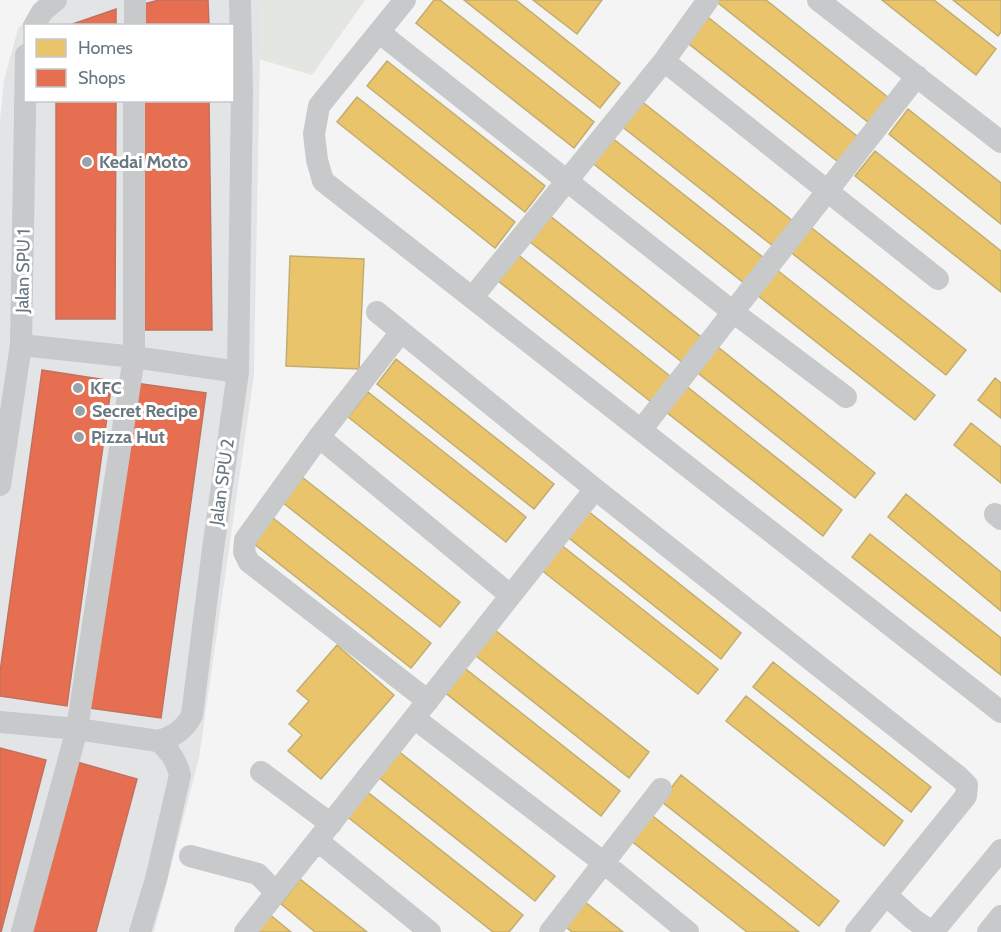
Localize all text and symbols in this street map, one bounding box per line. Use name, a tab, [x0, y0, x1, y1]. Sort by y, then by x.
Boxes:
legend	[24, 24, 234, 102]
text: Homes	[78, 37, 133, 59]
text: Shops	[78, 67, 126, 89]
place label: Kedai Moto	[99, 151, 188, 173]
marker: Kedai Moto	[80, 155, 94, 169]
street label: Jalan SPU 1	[11, 229, 35, 314]
place label: KFC	[90, 377, 122, 399]
marker: KFC	[71, 381, 85, 395]
place label: Secret Recipe	[92, 400, 197, 422]
marker: Secret Recipe	[73, 404, 87, 418]
place label: Pizza Hut	[91, 426, 165, 448]
marker: Pizza Hut	[72, 430, 86, 444]
street label: Jalan SPU 2	[205, 437, 239, 528]

